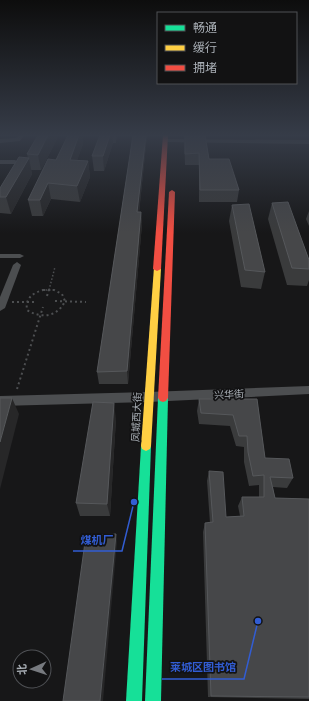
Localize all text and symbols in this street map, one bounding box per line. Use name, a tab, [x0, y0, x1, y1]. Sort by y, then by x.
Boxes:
legend	[157, 12, 297, 84]
text: 畅通	[193, 19, 217, 36]
text: 缓行	[193, 39, 217, 56]
text: 拥堵	[193, 59, 217, 76]
street label: 兴华街	[214, 386, 244, 402]
street label: 凤城西大街	[128, 392, 144, 442]
callout: 煤机厂	[73, 528, 122, 551]
text: 煤机厂	[81, 532, 114, 547]
north arrow	[12, 649, 52, 689]
callout: 莱城区图书馆	[162, 656, 244, 679]
text: 莱城区图书馆	[170, 659, 236, 674]
text: 北	[14, 664, 29, 675]

